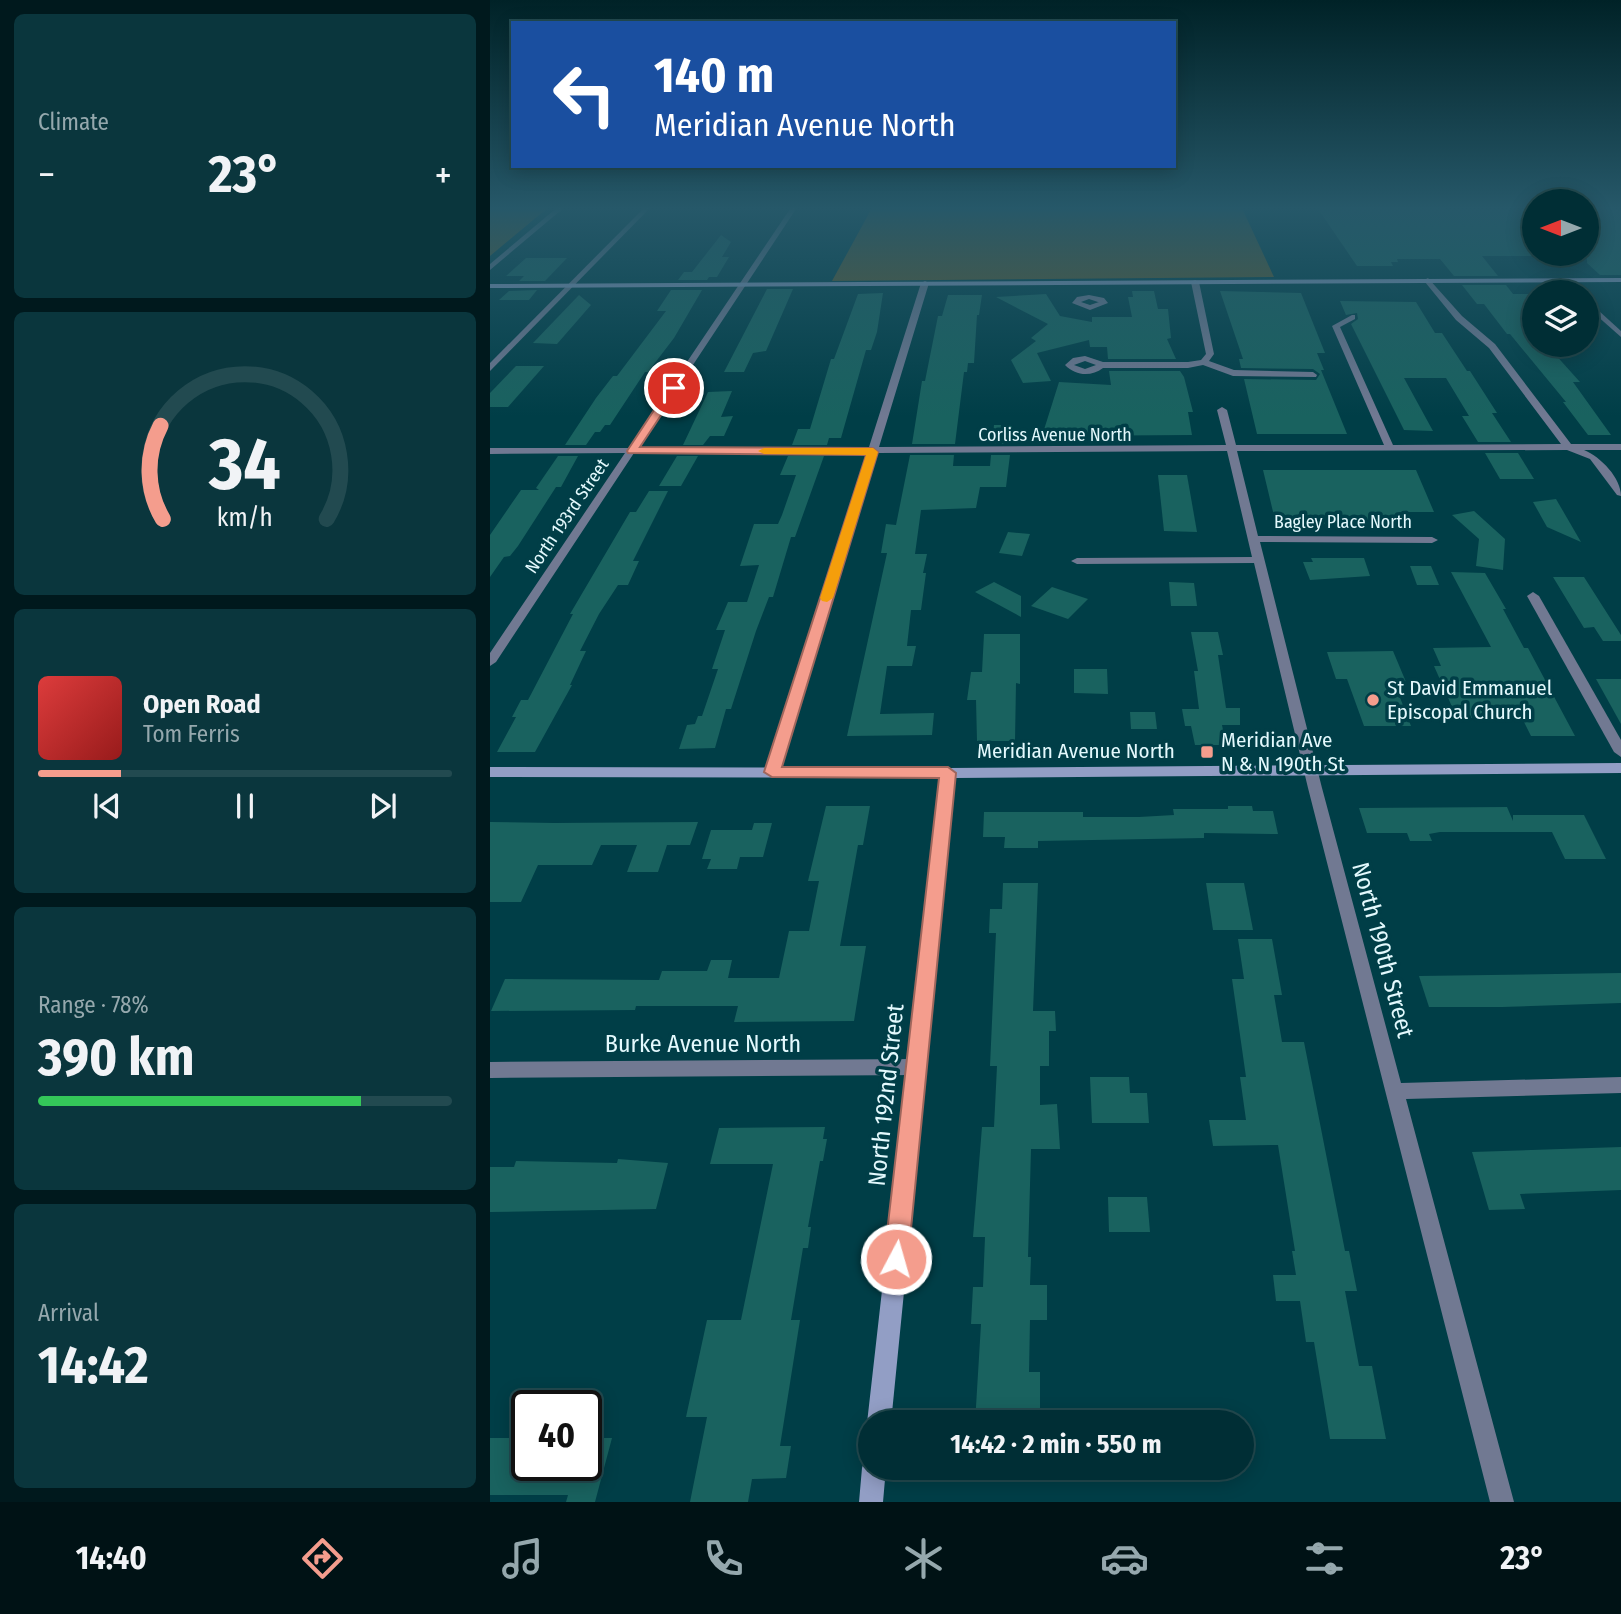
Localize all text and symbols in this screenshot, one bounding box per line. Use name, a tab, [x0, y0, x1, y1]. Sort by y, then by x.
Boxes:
text: 140 m	[654, 46, 774, 105]
icon: left	[539, 49, 630, 140]
text: Meridian Avenue North	[654, 106, 956, 144]
text: Climate	[38, 108, 109, 136]
text: 23°	[208, 143, 281, 206]
text: −	[38, 152, 55, 198]
text: +	[435, 152, 452, 198]
north arrow	[1522, 189, 1600, 266]
map controls	[1522, 189, 1599, 357]
button: layers	[1522, 280, 1599, 357]
pin	[644, 358, 704, 418]
icon: arrive	[655, 369, 693, 407]
text: 34	[208, 422, 281, 509]
street label: Corliss Avenue North	[978, 424, 1132, 446]
street label: North 193rd Street	[520, 454, 614, 578]
text: km/h	[217, 503, 273, 533]
street label: Bagley Place North	[1274, 511, 1412, 533]
place label: St David Emmanuel Episcopal Church	[1387, 675, 1553, 725]
text: Open Road	[143, 689, 261, 720]
marker: St David Emmanuel Episcopal Church	[1365, 692, 1381, 708]
text: Tom Ferris	[143, 720, 240, 748]
place label: Meridian Ave N & N 190th St	[1221, 727, 1345, 777]
street label: Meridian Avenue North	[977, 738, 1175, 764]
marker: Meridian Ave N & N 190th St	[1199, 744, 1215, 760]
icon: previous	[88, 787, 126, 825]
icon: pause	[226, 787, 264, 825]
icon: next	[364, 787, 402, 825]
street label: North 190th Street	[1346, 859, 1420, 1041]
text: Range · 78%	[38, 991, 149, 1019]
street label: North 192nd Street	[863, 1002, 910, 1188]
text: 390 km	[38, 1026, 194, 1089]
street label: Burke Avenue North	[605, 1030, 801, 1058]
position arrow	[859, 1222, 933, 1296]
text: Arrival	[38, 1299, 99, 1327]
text: 14:42	[38, 1334, 149, 1397]
speed limit sign: 40	[511, 1390, 602, 1481]
text: 14:42 · 2 min · 550 m	[950, 1429, 1162, 1460]
icon: directions	[298, 1534, 347, 1583]
icon: music	[498, 1534, 547, 1583]
icon: phone	[699, 1534, 748, 1583]
icon: climate	[899, 1534, 948, 1583]
icon: car	[1100, 1534, 1149, 1583]
icon: filters	[1300, 1534, 1349, 1583]
text: 14:40	[76, 1539, 147, 1577]
text: 23°	[1500, 1539, 1545, 1577]

